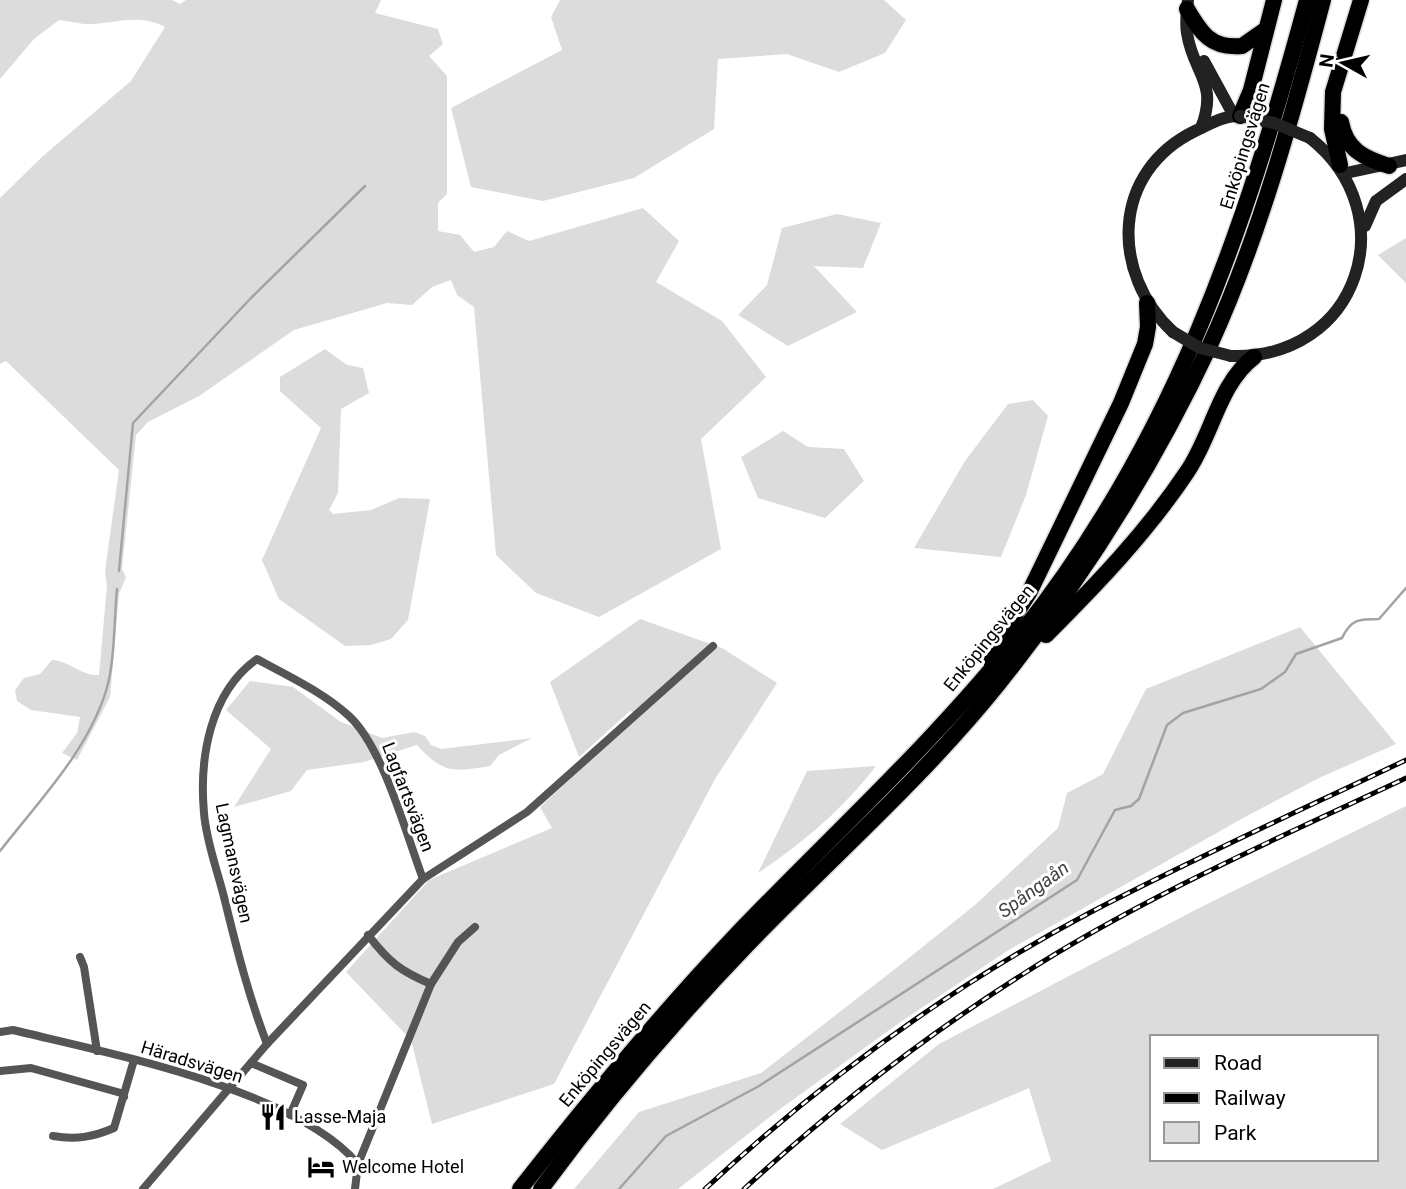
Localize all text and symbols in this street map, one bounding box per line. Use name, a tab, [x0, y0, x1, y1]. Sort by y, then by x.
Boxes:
north arrow	[1308, 28, 1378, 98]
text: N	[1314, 52, 1339, 69]
street label: Enköpingsvägen	[1215, 80, 1274, 212]
street label: Enköpingsvägen	[939, 580, 1038, 695]
street label: Lagfartsvägen	[378, 739, 439, 854]
street label: Lagmansvägen	[211, 801, 257, 925]
water label: Spångaån	[993, 856, 1073, 923]
street label: Enköpingsvägen	[554, 997, 655, 1111]
legend	[1150, 1035, 1378, 1161]
street label: Häradsvägen	[139, 1036, 246, 1087]
text: Road	[1214, 1051, 1262, 1075]
text: Railway	[1214, 1086, 1286, 1110]
restaurant icon: Lasse-Maja	[258, 1102, 288, 1132]
place label: Lasse-Maja	[294, 1106, 386, 1127]
text: Park	[1214, 1121, 1257, 1145]
hotel icon: Welcome Hotel	[306, 1152, 336, 1182]
place label: Welcome Hotel	[342, 1156, 464, 1177]

